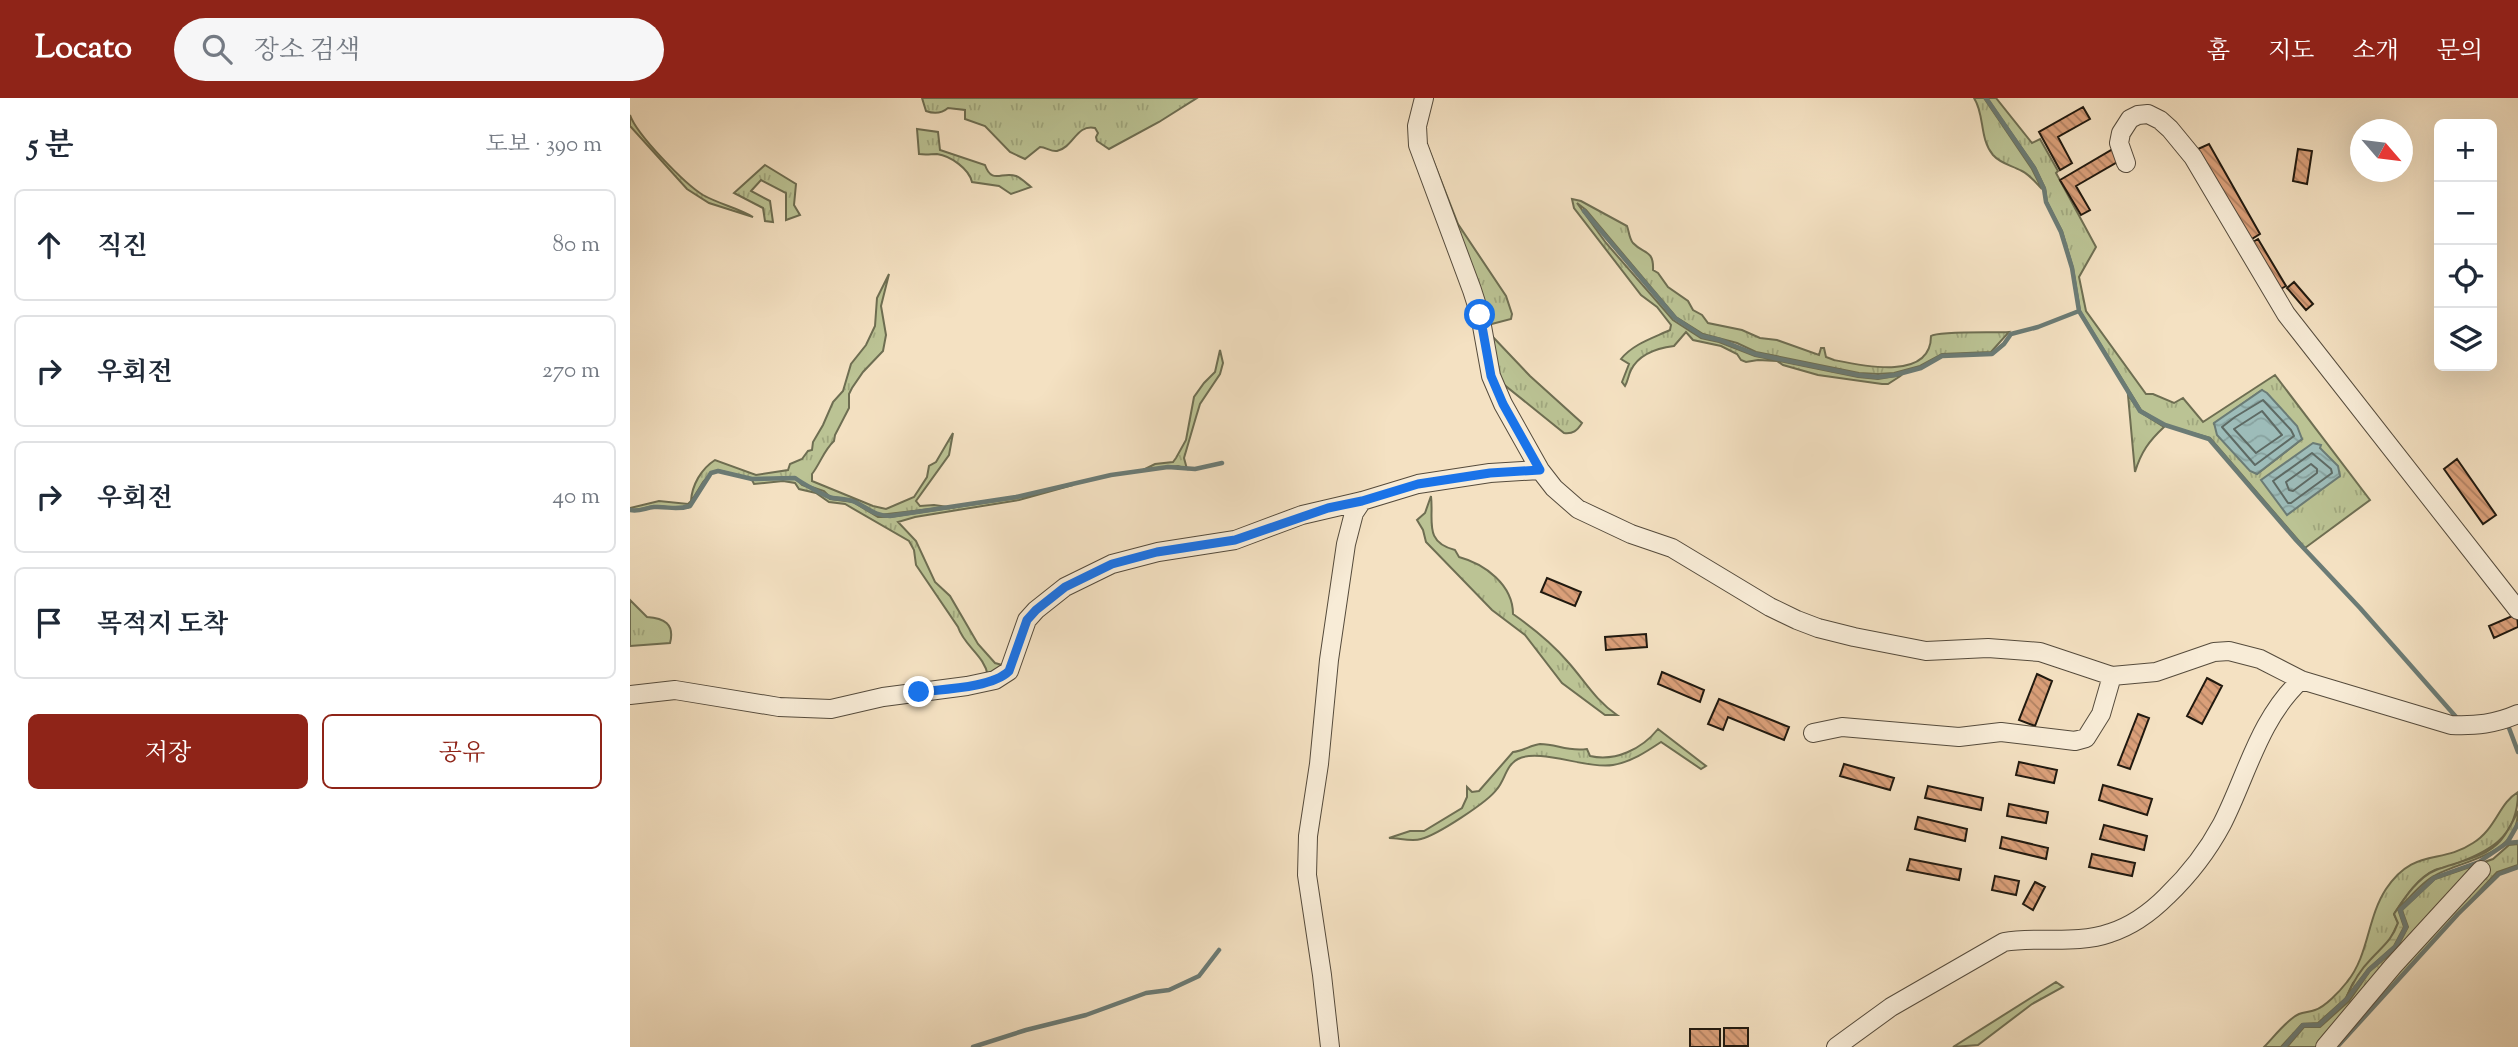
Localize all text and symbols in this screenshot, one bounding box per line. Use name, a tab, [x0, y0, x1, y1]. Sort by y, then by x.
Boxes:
search box	[174, 18, 664, 81]
text: Locato	[35, 25, 132, 73]
icon: search	[198, 30, 236, 68]
text: 장소 검색	[254, 33, 360, 70]
text: 홈	[2207, 35, 2230, 69]
text: 지도	[2268, 35, 2314, 69]
text: 소개	[2352, 35, 2399, 69]
text: 문의	[2437, 35, 2483, 69]
north arrow	[2350, 119, 2413, 182]
map controls	[2434, 119, 2497, 371]
button: +	[2434, 119, 2497, 182]
text: 5 분	[28, 125, 74, 168]
text: 도보 · 390 m	[486, 129, 602, 162]
button: −	[2434, 182, 2497, 245]
icon: ahead	[30, 226, 68, 264]
text: 직진	[97, 229, 147, 266]
text: 80 m	[552, 229, 600, 262]
button: locate	[2434, 245, 2497, 308]
route start	[1464, 299, 1495, 330]
button: layers	[2434, 308, 2497, 371]
icon: right	[30, 352, 68, 390]
text: 우회전	[97, 355, 172, 392]
text: 270 m	[542, 355, 600, 388]
icon: right	[30, 478, 68, 516]
text: 우회전	[97, 481, 172, 518]
text: 40 m	[553, 481, 600, 514]
icon: arrive	[30, 604, 68, 642]
text: 목적지 도착	[97, 607, 228, 644]
route end	[903, 676, 934, 707]
button: 저장	[28, 714, 308, 789]
button: 공유	[322, 714, 602, 789]

